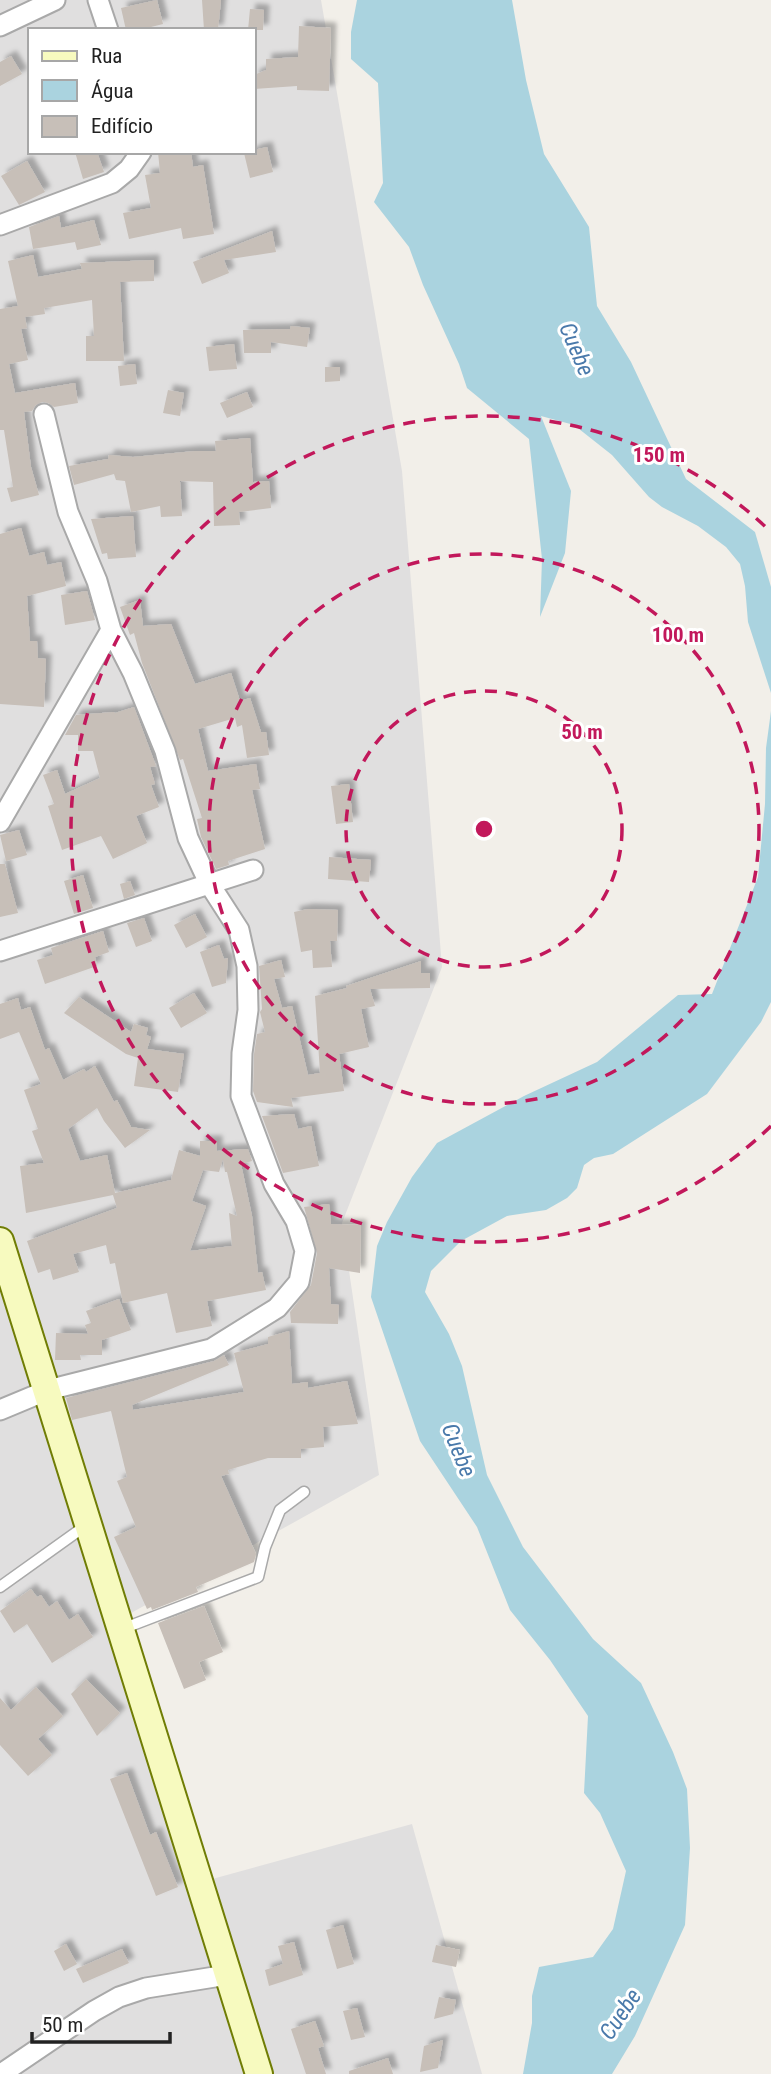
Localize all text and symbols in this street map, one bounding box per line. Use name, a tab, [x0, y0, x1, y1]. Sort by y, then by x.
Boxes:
legend	[28, 28, 256, 154]
text: Rua	[91, 44, 122, 68]
text: Água	[91, 79, 134, 103]
text: Edifício	[91, 114, 153, 138]
water label: Cuebe	[553, 318, 600, 380]
text: 150 m	[633, 443, 685, 467]
text: 100 m	[652, 623, 704, 647]
text: 50 m	[561, 720, 603, 744]
centre of rings	[472, 817, 496, 841]
water label: Cuebe	[436, 1419, 481, 1481]
water label: Cuebe	[594, 1984, 647, 2045]
scale bar	[32, 2000, 170, 2044]
text: 50 m	[42, 2013, 83, 2037]

